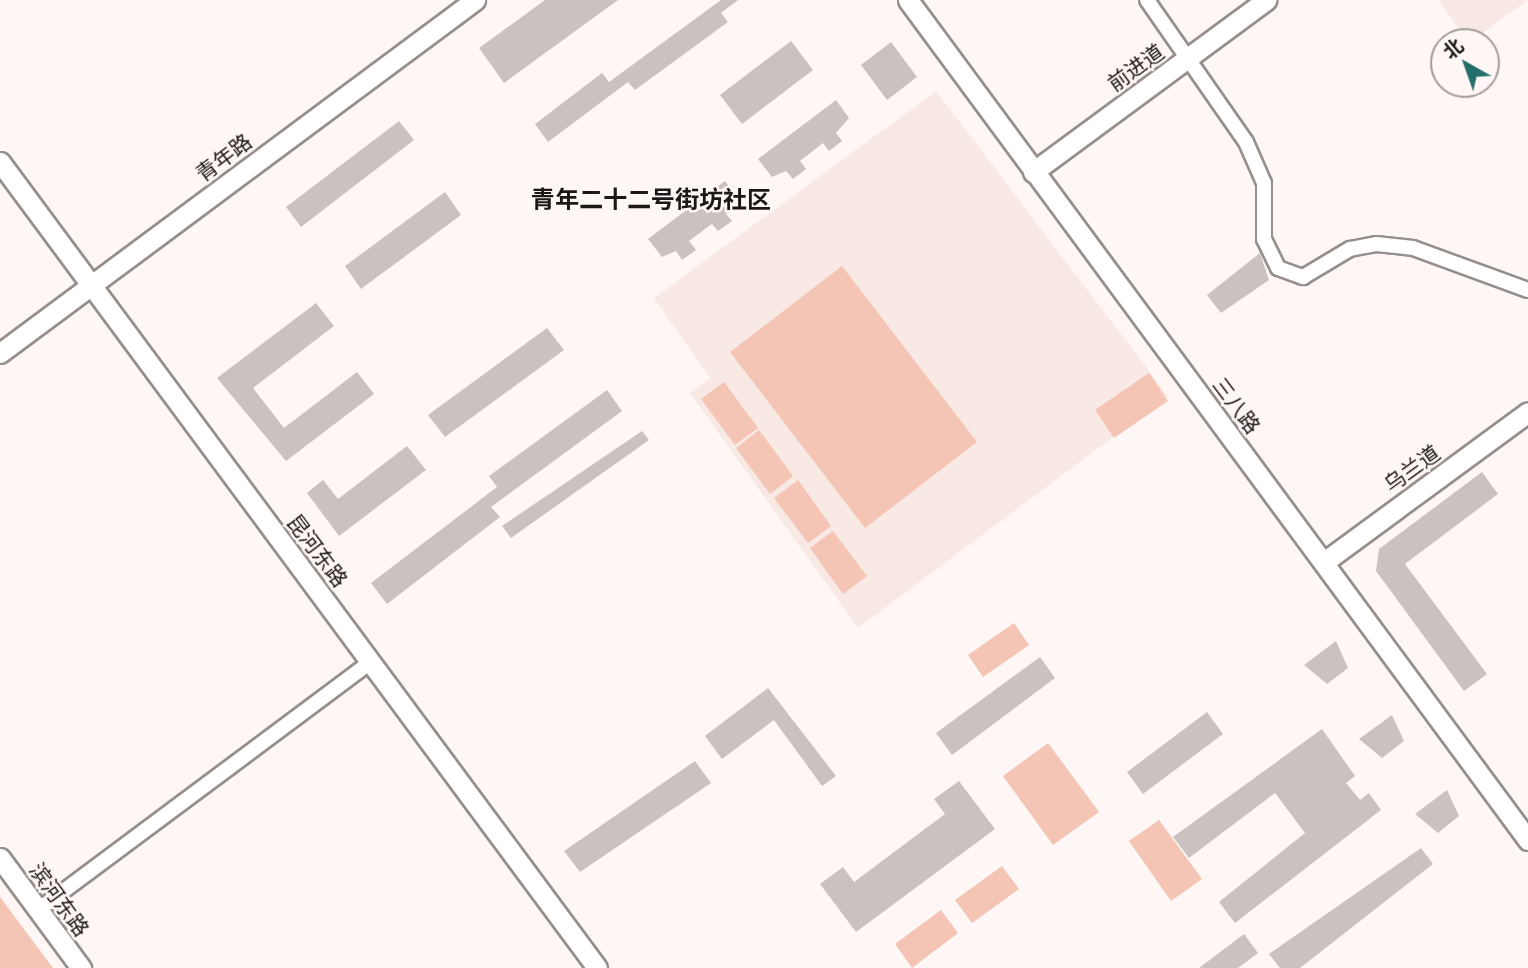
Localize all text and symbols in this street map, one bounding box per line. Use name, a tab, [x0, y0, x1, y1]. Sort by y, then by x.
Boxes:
north arrow	[1430, 28, 1500, 98]
text: 北	[1438, 33, 1468, 64]
street label: 前进道	[1103, 39, 1169, 97]
street label: 青年路	[191, 129, 257, 187]
district label: 青年二十二号街坊社区	[531, 186, 771, 214]
street label: 三八路	[1207, 373, 1265, 439]
street label: 乌兰道	[1379, 440, 1445, 498]
street label: 昆河东路	[282, 510, 352, 592]
street label: 滨河东路	[24, 859, 94, 941]

